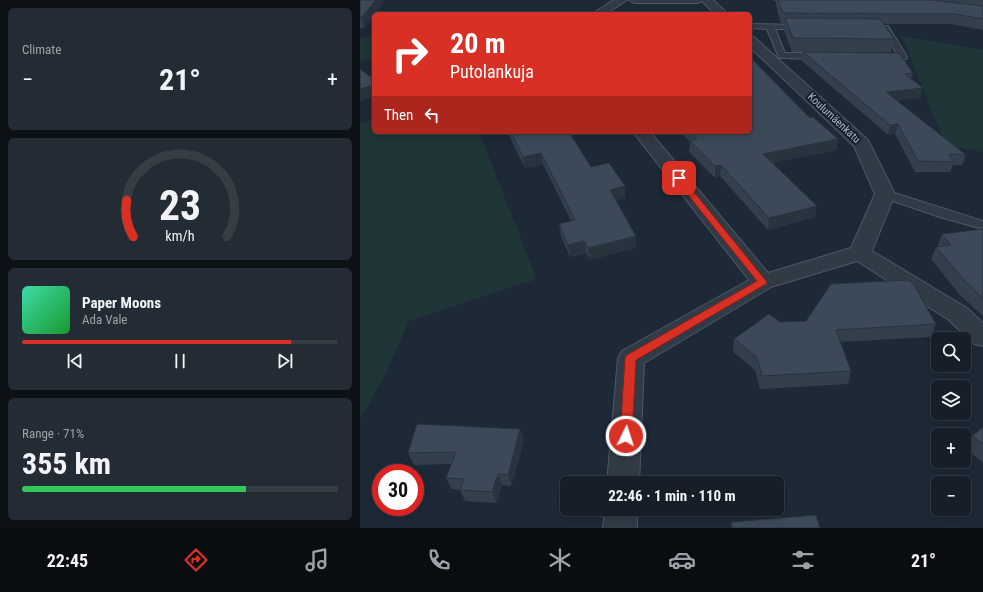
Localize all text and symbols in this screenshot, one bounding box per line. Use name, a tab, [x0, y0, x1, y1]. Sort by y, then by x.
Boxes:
text: 20 m	[450, 27, 506, 60]
icon: right	[384, 28, 436, 80]
text: Climate	[22, 42, 61, 57]
text: Putolankuja	[450, 61, 534, 82]
text: 21°	[159, 62, 201, 97]
text: −	[22, 67, 33, 92]
text: +	[327, 67, 338, 92]
street label: Koulumäenkatu	[805, 90, 863, 146]
icon: left	[421, 104, 443, 126]
text: Then	[384, 106, 413, 124]
pin	[662, 161, 696, 195]
icon: arrive	[668, 167, 690, 189]
text: 23	[159, 181, 201, 230]
text: km/h	[165, 228, 195, 244]
text: Paper Moons	[82, 294, 161, 312]
text: Ada Vale	[82, 312, 127, 327]
map controls	[931, 332, 971, 516]
button: search	[931, 332, 971, 372]
icon: previous	[64, 350, 86, 372]
icon: pause	[169, 350, 191, 372]
icon: next	[274, 350, 296, 372]
button: layers	[931, 380, 971, 420]
position arrow	[605, 415, 647, 457]
text: Range · 71%	[22, 426, 84, 441]
button: +	[931, 428, 971, 468]
text: 355 km	[22, 446, 111, 481]
speed limit sign: 30	[372, 464, 424, 516]
button: −	[931, 476, 971, 516]
text: 22:46 · 1 min · 110 m	[608, 487, 736, 505]
icon: directions	[182, 546, 210, 574]
icon: music	[303, 546, 331, 574]
icon: phone	[425, 546, 453, 574]
icon: climate	[546, 546, 574, 574]
icon: car	[668, 546, 696, 574]
icon: filters	[789, 546, 817, 574]
text: 22:45	[47, 550, 88, 571]
text: 21°	[911, 550, 936, 571]

